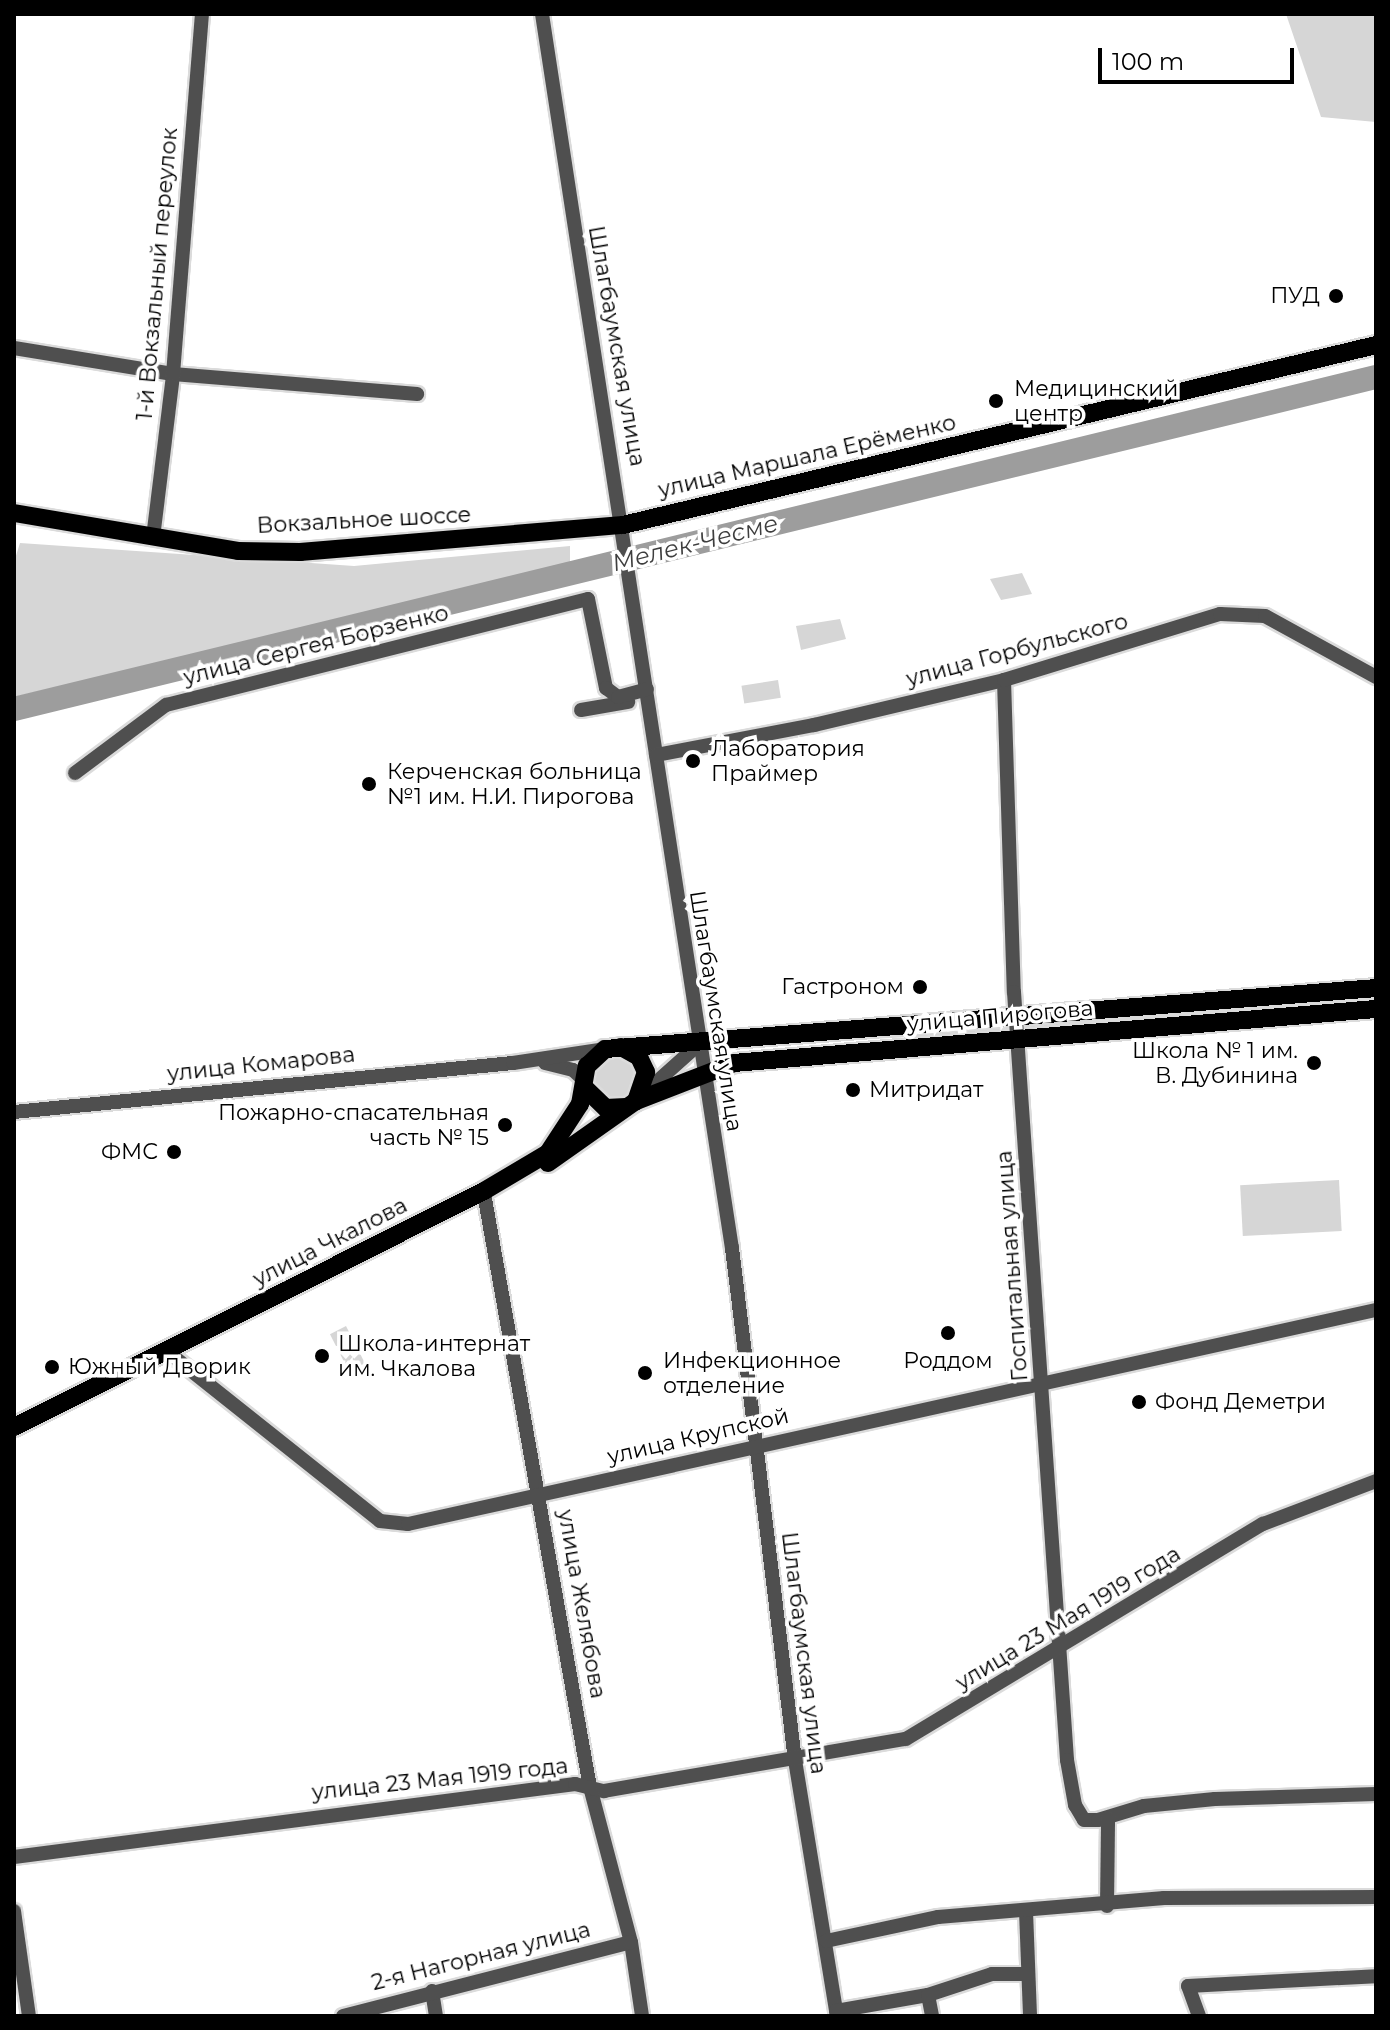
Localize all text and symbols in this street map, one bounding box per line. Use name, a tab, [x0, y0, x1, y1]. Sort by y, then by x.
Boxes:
scale bar	[1102, 32, 1298, 82]
text: 100 m	[1112, 47, 1184, 76]
street label: 1-й Вокзальный переулок	[131, 127, 183, 421]
street label: Шлагбаумская улица	[583, 224, 651, 468]
place label: ПУД	[1270, 283, 1320, 309]
marker: ПУД	[1327, 287, 1345, 305]
place label: Медицинский центр	[1014, 375, 1178, 426]
marker: Медицинский центр	[985, 390, 1007, 412]
street label: улица Маршала Ерёменко	[656, 409, 958, 503]
street label: Вокзальное шоссе	[256, 501, 472, 539]
water label: Мелек-Чесме	[609, 508, 781, 578]
street label: улица Сергея Борзенко	[181, 599, 451, 691]
street label: улица Горбульского	[903, 608, 1131, 692]
place label: Лаборатория Праймер	[711, 735, 865, 786]
marker: Лаборатория Праймер	[682, 750, 704, 772]
place label: Керченская больница №1 им. Н.И. Пирогова	[387, 758, 642, 810]
marker: Керченская больница №1 им. Н.И. Пирогова	[358, 773, 380, 795]
street label: Шлагбаумская улица	[684, 889, 748, 1133]
place label: Гастроном	[781, 974, 904, 1000]
marker: Гастроном	[911, 978, 929, 996]
street label: улица Пирогова	[906, 995, 1094, 1037]
place label: Школа № 1 им. В. Дубинина	[1132, 1037, 1298, 1088]
street label: улица Комарова	[166, 1041, 356, 1087]
marker: Школа № 1 им. В. Дубинина	[1305, 1054, 1323, 1072]
place label: Митридат	[869, 1077, 984, 1103]
marker: Митридат	[844, 1081, 862, 1099]
place label: Пожарно-спасательная часть № 15	[218, 1099, 489, 1150]
marker: Пожарно-спасательная часть № 15	[496, 1116, 514, 1134]
place label: ФМС	[101, 1139, 158, 1165]
marker: ФМС	[165, 1143, 183, 1161]
street label: Госпитальная улица	[991, 1150, 1033, 1382]
street label: улица Чкалова	[248, 1192, 412, 1292]
marker: Роддом	[937, 1322, 959, 1344]
place label: Школа-интернат им. Чкалова	[338, 1330, 530, 1382]
marker: Школа-интернат им. Чкалова	[313, 1347, 331, 1365]
place label: Инфекционное отделение	[663, 1347, 841, 1398]
place label: Роддом	[903, 1348, 993, 1374]
place label: Южный Дворик	[68, 1354, 251, 1380]
marker: Южный Дворик	[43, 1358, 61, 1376]
marker: Инфекционное отделение	[634, 1362, 656, 1384]
place label: Фонд Деметри	[1155, 1389, 1326, 1415]
marker: Фонд Деметри	[1130, 1393, 1148, 1411]
street label: улица Крупской	[605, 1402, 791, 1470]
street label: улица Желябова	[552, 1508, 612, 1700]
street label: Шлагбаумская улица	[776, 1530, 832, 1776]
street label: улица 23 Мая 1919 года	[951, 1540, 1185, 1696]
street label: улица 23 Мая 1919 года	[310, 1752, 570, 1806]
street label: 2-я Нагорная улица	[369, 1916, 593, 1996]

